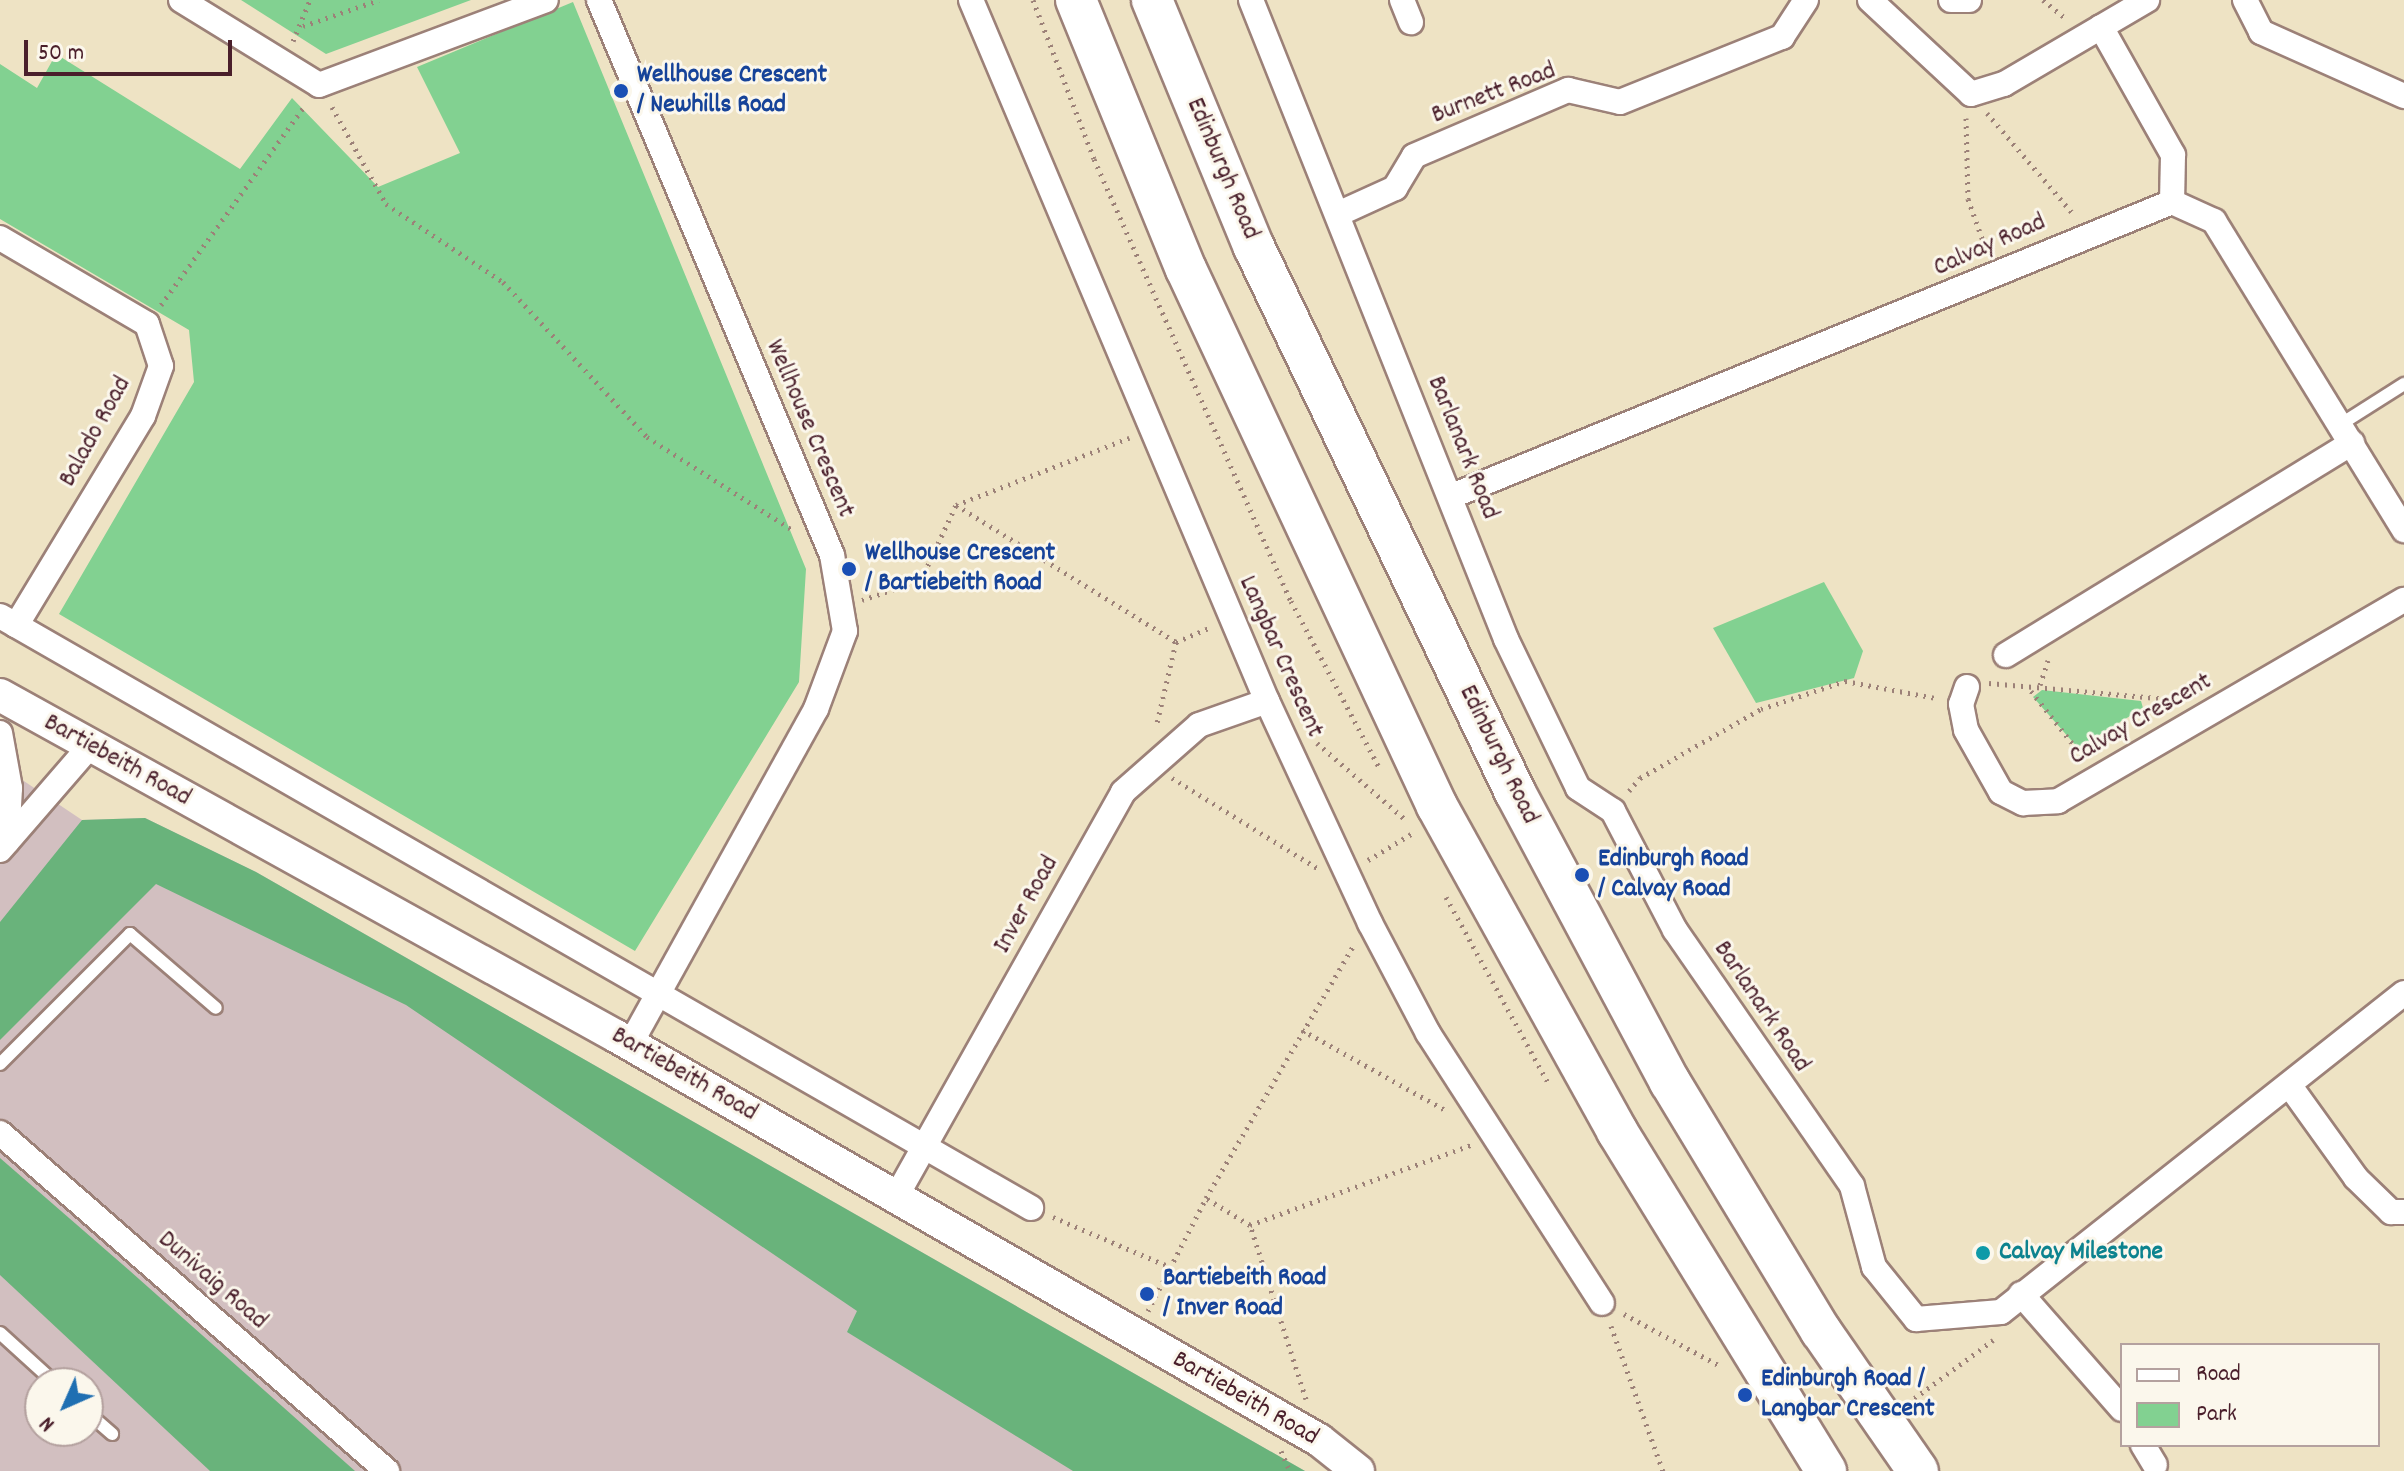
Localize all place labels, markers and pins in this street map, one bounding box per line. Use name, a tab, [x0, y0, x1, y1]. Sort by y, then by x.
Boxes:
place label: Wellhouse Crescent / Newhills Road	[637, 60, 827, 122]
marker: Wellhouse Crescent / Newhills Road	[612, 82, 630, 100]
place label: Wellhouse Crescent / Bartiebeith Road	[865, 538, 1055, 600]
marker: Wellhouse Crescent / Bartiebeith Road	[840, 560, 858, 578]
place label: Edinburgh Road / Calvay Road	[1598, 844, 1749, 906]
marker: Edinburgh Road / Calvay Road	[1573, 866, 1591, 884]
place label: Calvay Milestone	[1999, 1237, 2163, 1269]
marker: Calvay Milestone	[1974, 1244, 1992, 1262]
place label: Bartiebeith Road / Inver Road	[1163, 1263, 1326, 1324]
marker: Bartiebeith Road / Inver Road	[1138, 1285, 1156, 1303]
place label: Edinburgh Road / Langbar Crescent	[1761, 1364, 1935, 1426]
marker: Edinburgh Road / Langbar Crescent	[1736, 1386, 1754, 1404]

